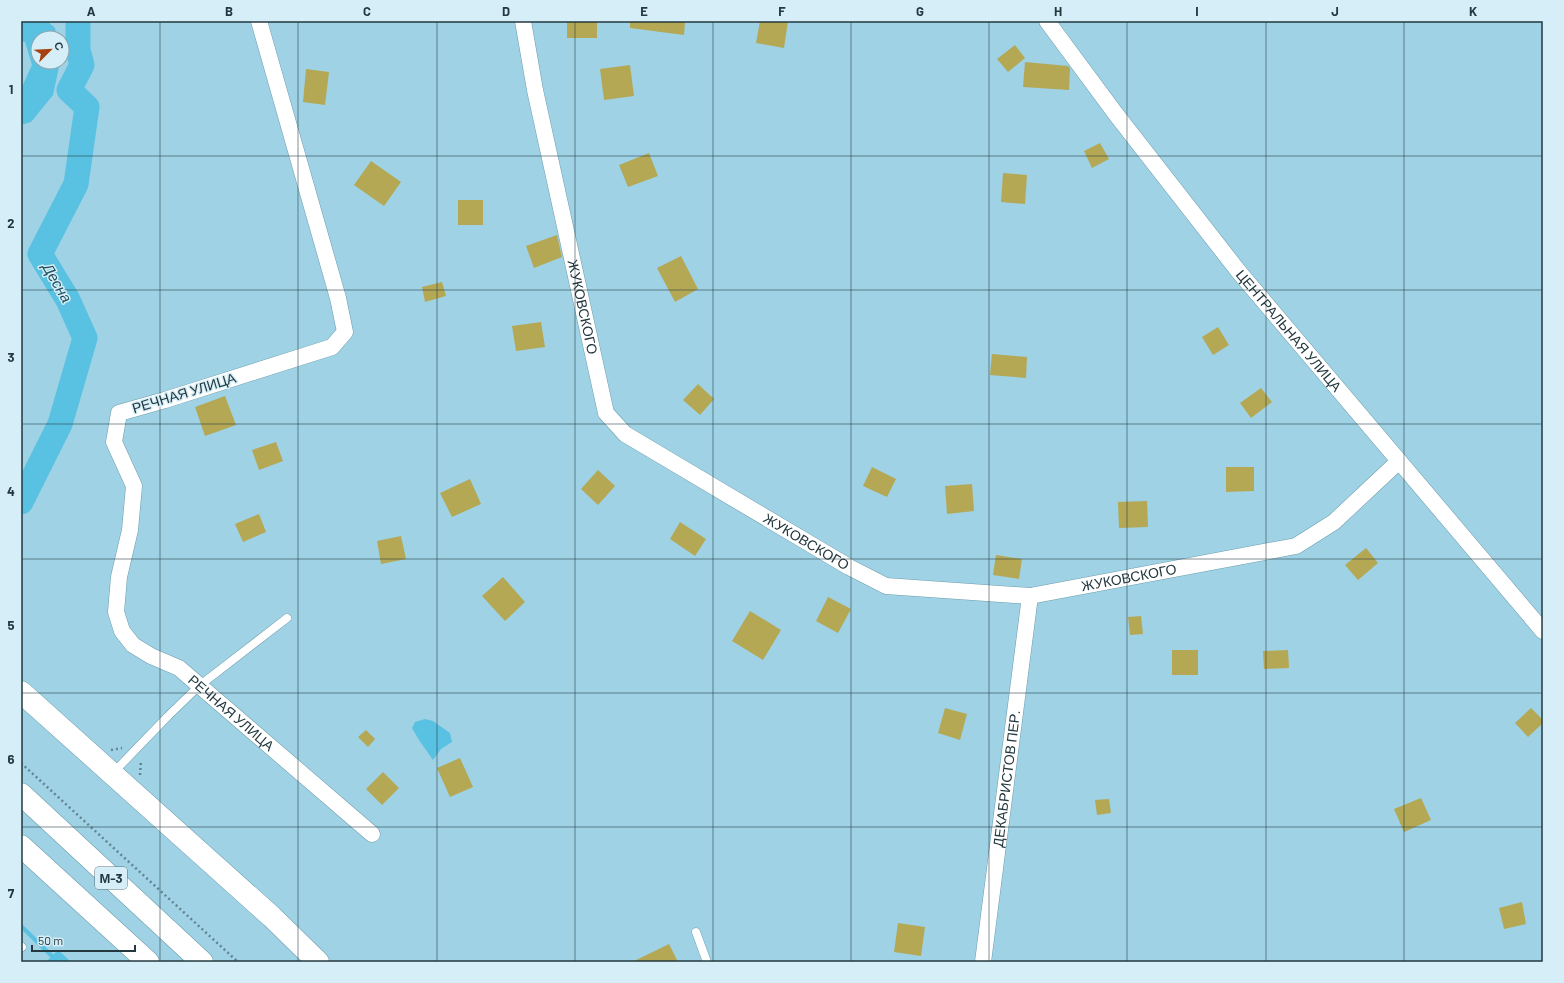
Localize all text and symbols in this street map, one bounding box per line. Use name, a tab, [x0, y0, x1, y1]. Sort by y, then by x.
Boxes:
text: A	[87, 3, 96, 19]
text: B	[225, 3, 233, 19]
text: C	[363, 3, 371, 19]
text: D	[502, 3, 510, 19]
text: E	[640, 3, 648, 19]
text: F	[778, 3, 786, 19]
text: G	[916, 3, 924, 19]
text: H	[1054, 3, 1062, 19]
text: I	[1195, 3, 1199, 19]
text: J	[1331, 3, 1339, 19]
text: K	[1469, 3, 1477, 19]
north arrow	[30, 30, 70, 70]
text: С	[52, 39, 67, 52]
text: 1	[9, 81, 13, 97]
text: 2	[7, 215, 15, 231]
water label: Десна	[38, 258, 76, 306]
street label: ЖУКОВСКОГО	[564, 258, 602, 356]
street label: ЦЕНТРАЛЬНАЯ УЛИЦА	[1233, 266, 1346, 395]
text: 3	[7, 349, 15, 365]
street label: РЕЧНАЯ УЛИЦА	[130, 368, 238, 416]
text: 4	[7, 483, 15, 499]
street label: ЖУКОВСКОГО	[761, 509, 853, 573]
street label: ЖУКОВСКОГО	[1080, 560, 1178, 594]
text: 5	[7, 617, 15, 633]
street label: РЕЧНАЯ УЛИЦА	[185, 671, 278, 754]
street label: ДЕКАБРИСТОВ ПЕР.	[989, 709, 1023, 848]
text: 6	[8, 751, 15, 767]
road number: М-3	[95, 867, 127, 889]
text: 7	[8, 885, 15, 901]
scale bar	[32, 927, 135, 953]
text: 50 m	[38, 933, 63, 947]

